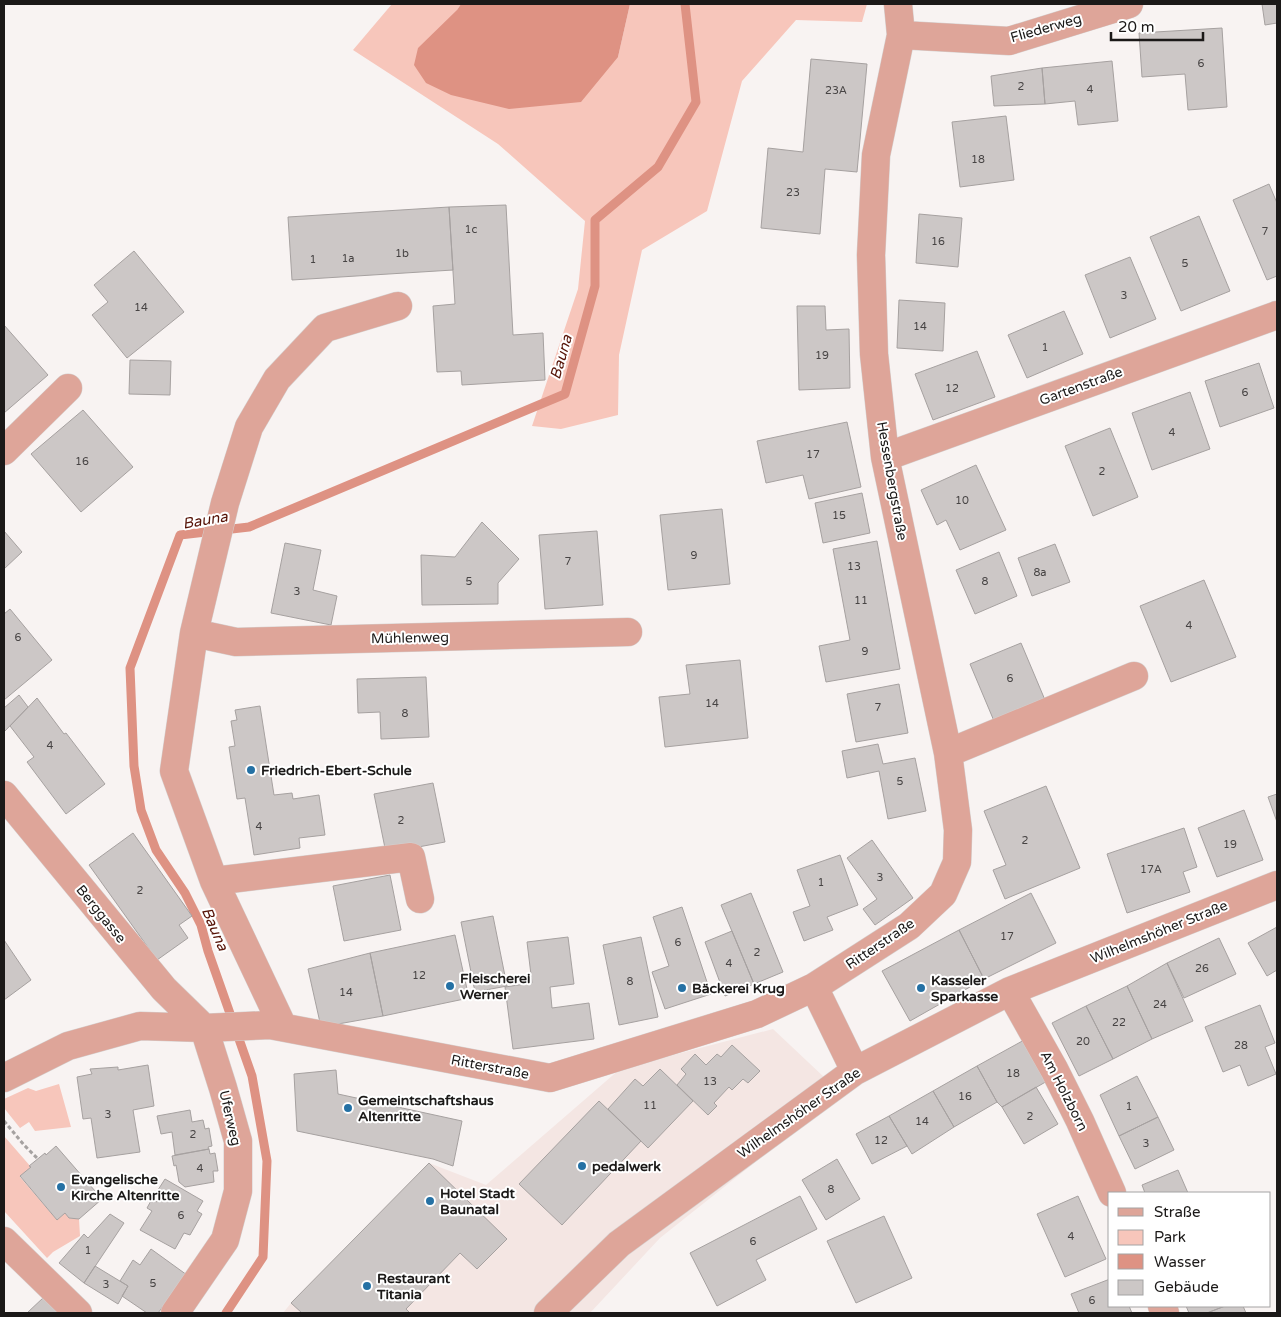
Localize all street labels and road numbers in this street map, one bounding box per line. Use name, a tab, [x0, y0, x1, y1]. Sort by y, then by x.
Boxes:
street label: Fliederweg	[1008, 10, 1084, 46]
street label: Gartenstraße	[1037, 363, 1125, 409]
street label: Hessenbergstraße	[873, 420, 911, 542]
street label: Mühlenweg	[371, 629, 449, 647]
street label: Berggasse	[72, 882, 130, 946]
street label: Wilhelmshöher Straße	[1088, 897, 1230, 967]
street label: Ritterstraße	[842, 915, 918, 973]
street label: Am Holzborn	[1037, 1048, 1091, 1134]
street label: Ritterstraße	[450, 1051, 530, 1083]
street label: Wilhelmshöher Straße	[734, 1064, 864, 1162]
street label: Uferweg	[215, 1089, 245, 1147]

